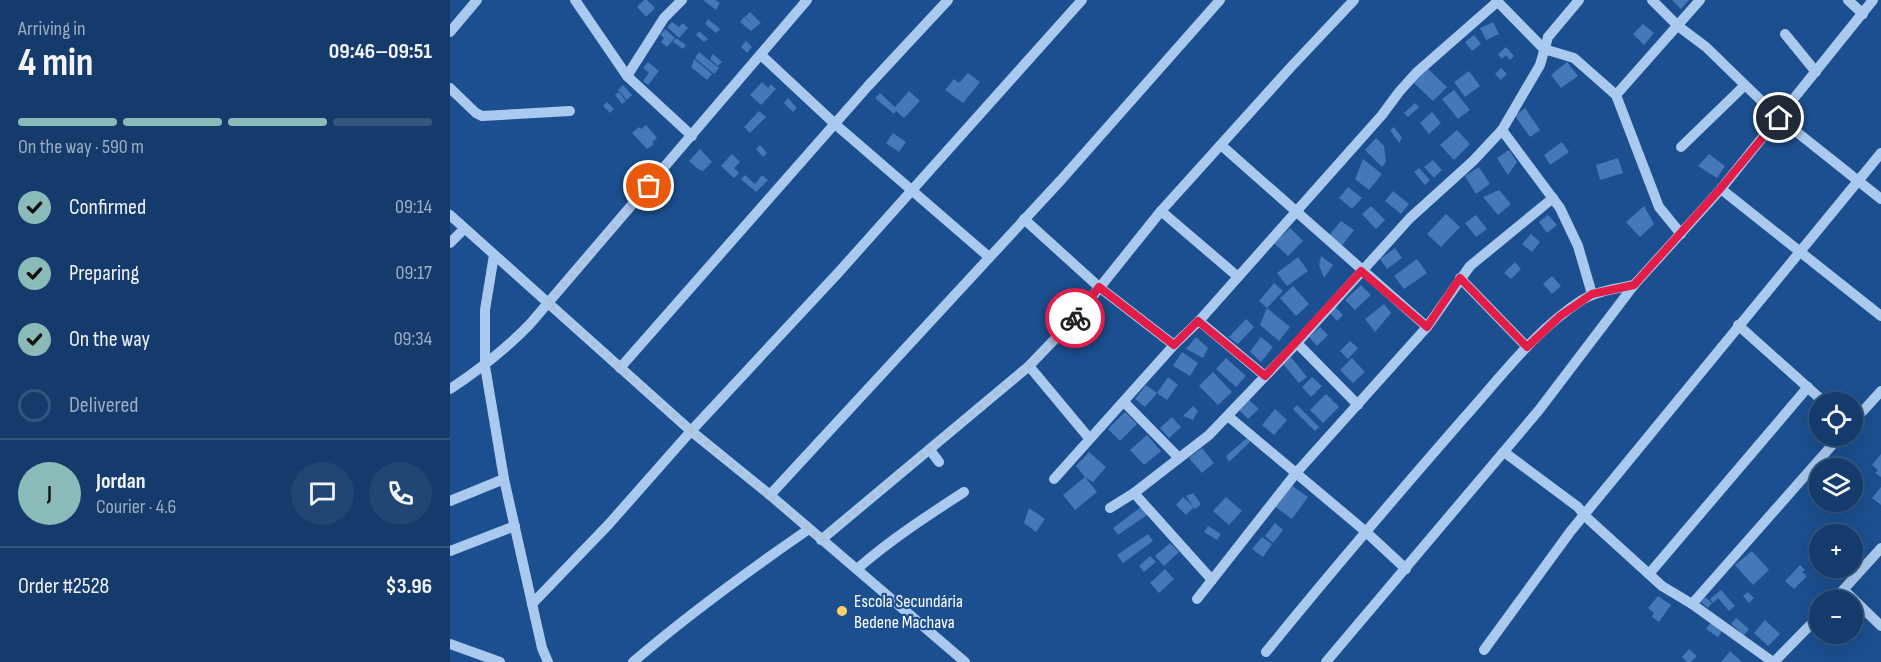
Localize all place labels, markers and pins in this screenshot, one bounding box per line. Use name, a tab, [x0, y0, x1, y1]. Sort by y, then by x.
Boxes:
pin	[1753, 92, 1804, 143]
pin	[623, 160, 674, 211]
place label: Escola Secundária Bedene Machava	[854, 591, 963, 633]
marker: Escola Secundária Bedene Machava	[835, 604, 849, 618]

